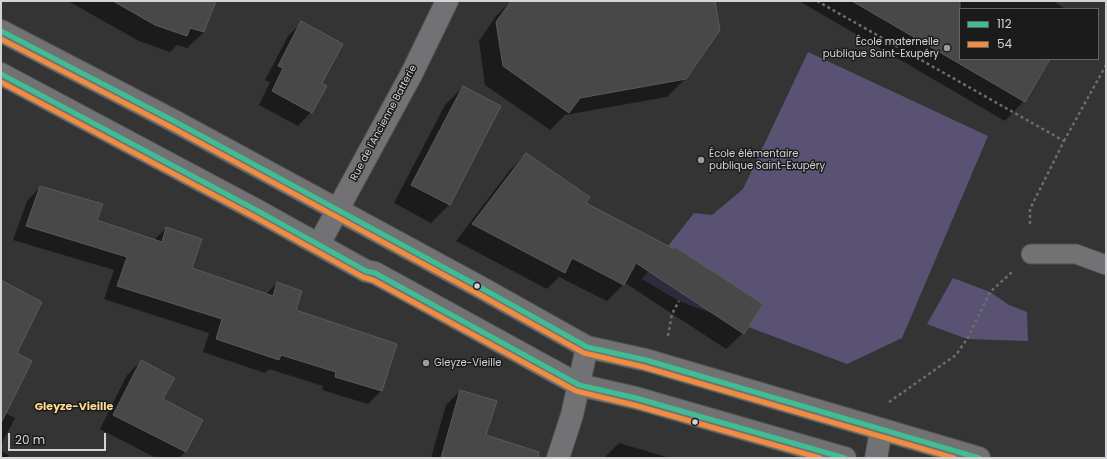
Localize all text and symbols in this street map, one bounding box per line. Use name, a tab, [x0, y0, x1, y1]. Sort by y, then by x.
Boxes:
legend	[959, 8, 1099, 60]
text: 112	[997, 15, 1012, 32]
text: 54	[997, 35, 1012, 52]
place label: École maternelle publique Saint-Exupéry	[823, 36, 939, 60]
marker: École maternelle publique Saint-Exupéry	[942, 43, 952, 53]
street label: Rue de l'Ancienne Batterie	[348, 63, 420, 183]
place label: École élémentaire publique Saint-Exupéry	[709, 148, 825, 172]
marker: École élémentaire publique Saint-Exupéry	[696, 155, 706, 165]
unlabelled marker	[472, 281, 482, 291]
place label: Gleyze-Vieille	[434, 357, 501, 369]
marker: Gleyze-Vieille	[421, 358, 431, 368]
district label: Gleyze-Vieille	[35, 400, 113, 414]
unlabelled marker	[690, 417, 700, 427]
scale bar	[10, 425, 108, 451]
text: 20 m	[15, 431, 45, 448]

